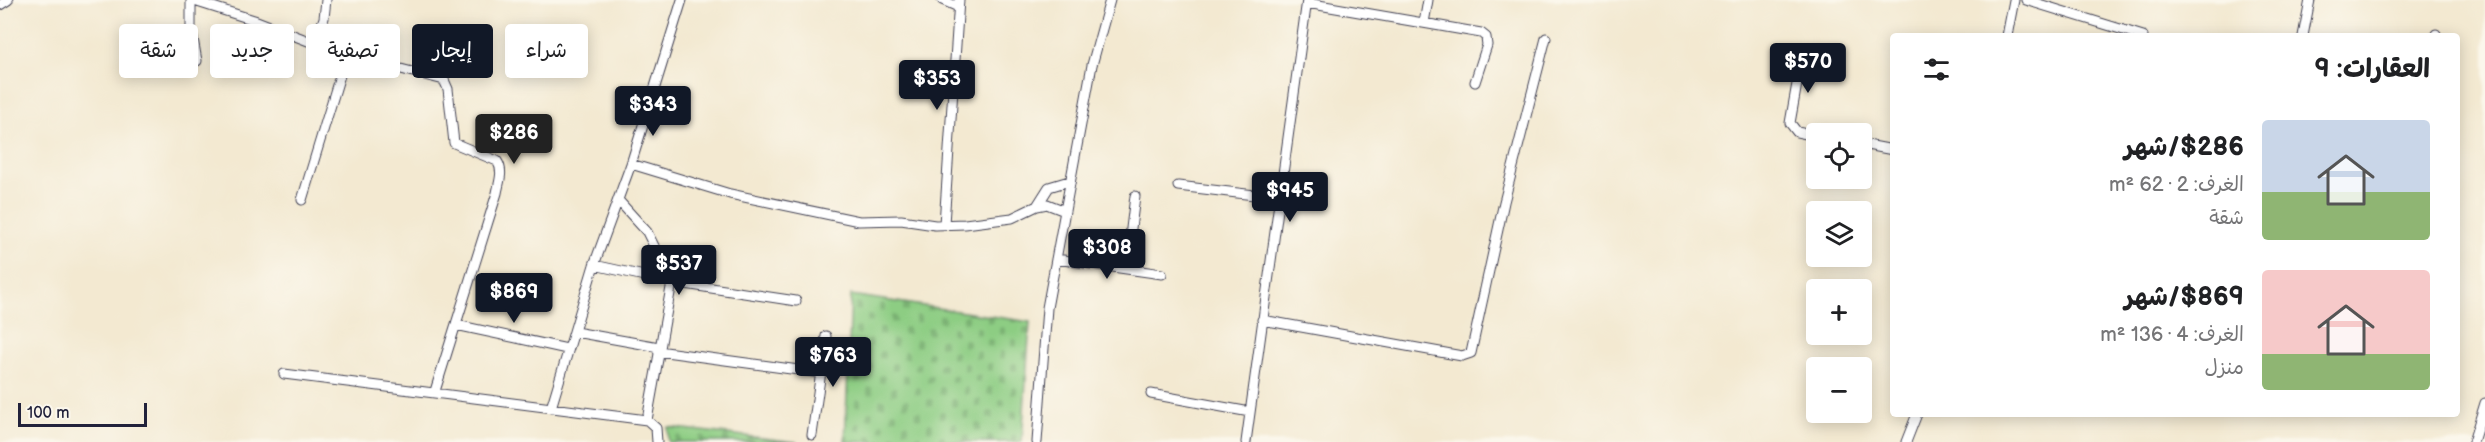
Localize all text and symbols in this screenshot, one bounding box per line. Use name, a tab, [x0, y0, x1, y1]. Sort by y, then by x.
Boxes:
chip: شقة	[119, 24, 198, 78]
chip: جديد	[210, 24, 294, 78]
chip: تصفية	[306, 24, 400, 78]
chip: إيجار	[412, 24, 493, 78]
chip: شراء	[505, 24, 588, 78]
pin: $570	[1772, 43, 1844, 94]
text: $570	[1784, 50, 1832, 74]
icon: filters	[1920, 53, 1953, 86]
text: العقارات: 9	[2314, 54, 2430, 85]
pin: $353	[901, 60, 973, 111]
text: $353	[913, 67, 961, 91]
pin: $343	[617, 86, 689, 137]
text: $343	[629, 93, 677, 117]
pin: $286	[478, 114, 550, 165]
text: $286	[489, 121, 539, 145]
map controls	[1806, 123, 1872, 423]
button: locate	[1806, 123, 1872, 189]
text: $286/شهر	[2124, 132, 2244, 163]
icon: home	[2310, 144, 2382, 216]
pin: $945	[1254, 172, 1326, 223]
text: الغرف: 2 · 62 m²	[2109, 173, 2244, 197]
text: $945	[1266, 179, 1314, 203]
button: layers	[1806, 201, 1872, 267]
text: شقة	[2209, 206, 2244, 230]
pin: $308	[1071, 229, 1143, 280]
text: $308	[1082, 236, 1132, 260]
pin: $537	[643, 245, 715, 296]
text: $537	[655, 252, 703, 276]
pin: $869	[478, 273, 550, 324]
button: +	[1806, 279, 1872, 345]
text: $869	[489, 280, 539, 304]
text: $869/شهر	[2125, 282, 2244, 313]
icon: home	[2310, 294, 2382, 366]
text: الغرف: 4 · 136 m²	[2100, 323, 2244, 347]
pin: $763	[797, 337, 869, 388]
text: $763	[809, 344, 857, 368]
text: منزل	[2205, 356, 2244, 380]
button: −	[1806, 357, 1872, 423]
scale bar	[18, 400, 147, 428]
text: 100 m	[27, 404, 70, 423]

